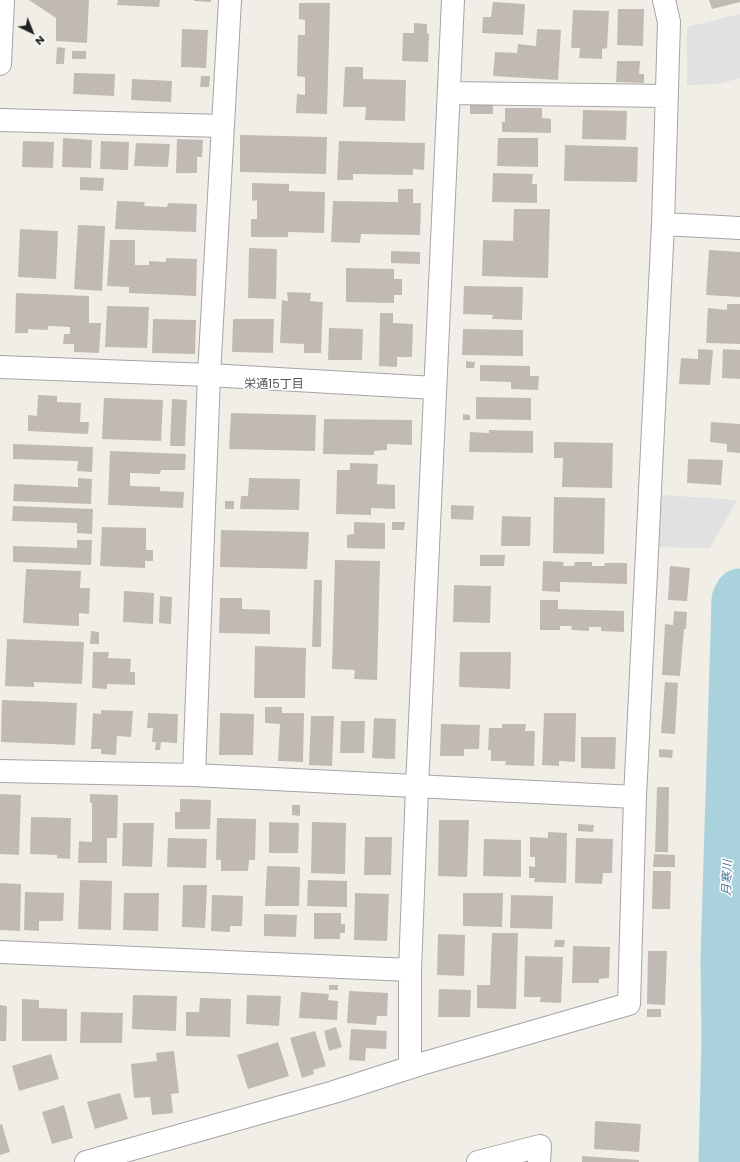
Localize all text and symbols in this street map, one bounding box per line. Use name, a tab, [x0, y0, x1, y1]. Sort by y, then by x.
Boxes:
north arrow	[12, 12, 52, 52]
text: N	[32, 32, 49, 49]
district label: 栄通15丁目	[244, 378, 304, 392]
water label: 月寒川	[720, 860, 736, 896]

